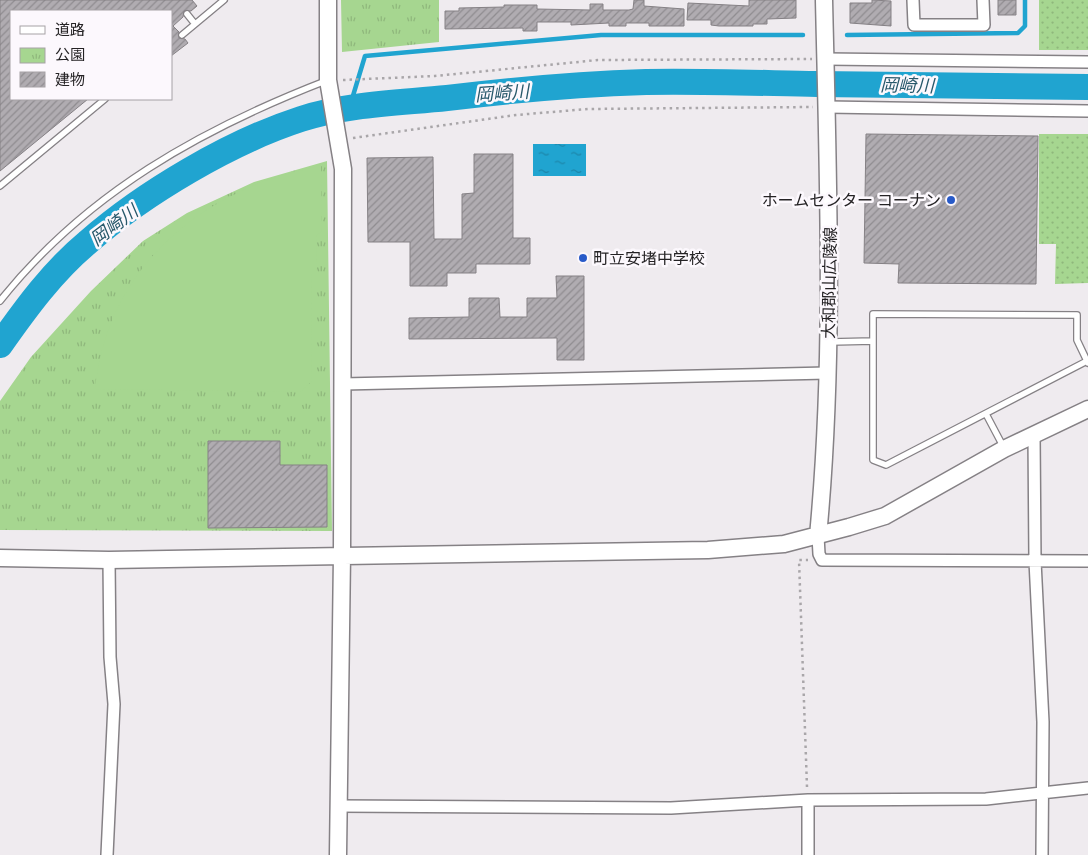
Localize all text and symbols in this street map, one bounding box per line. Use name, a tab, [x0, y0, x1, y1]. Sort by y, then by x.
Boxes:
legend	[10, 10, 172, 100]
text: 道路	[55, 19, 85, 40]
text: 公園	[55, 44, 85, 65]
text: 建物	[55, 69, 85, 90]
water label: 岡崎川	[880, 72, 936, 98]
water label: 岡崎川	[474, 79, 532, 107]
place label: ホームセンター コーナン	[762, 189, 941, 211]
marker: ホームセンター コーナン	[945, 194, 957, 206]
water label: 岡崎川	[85, 198, 145, 251]
street label: 大和郡山広陵線	[817, 227, 841, 339]
place label: 町立安堵中学校	[593, 247, 705, 269]
marker: 町立安堵中学校	[577, 252, 589, 264]

